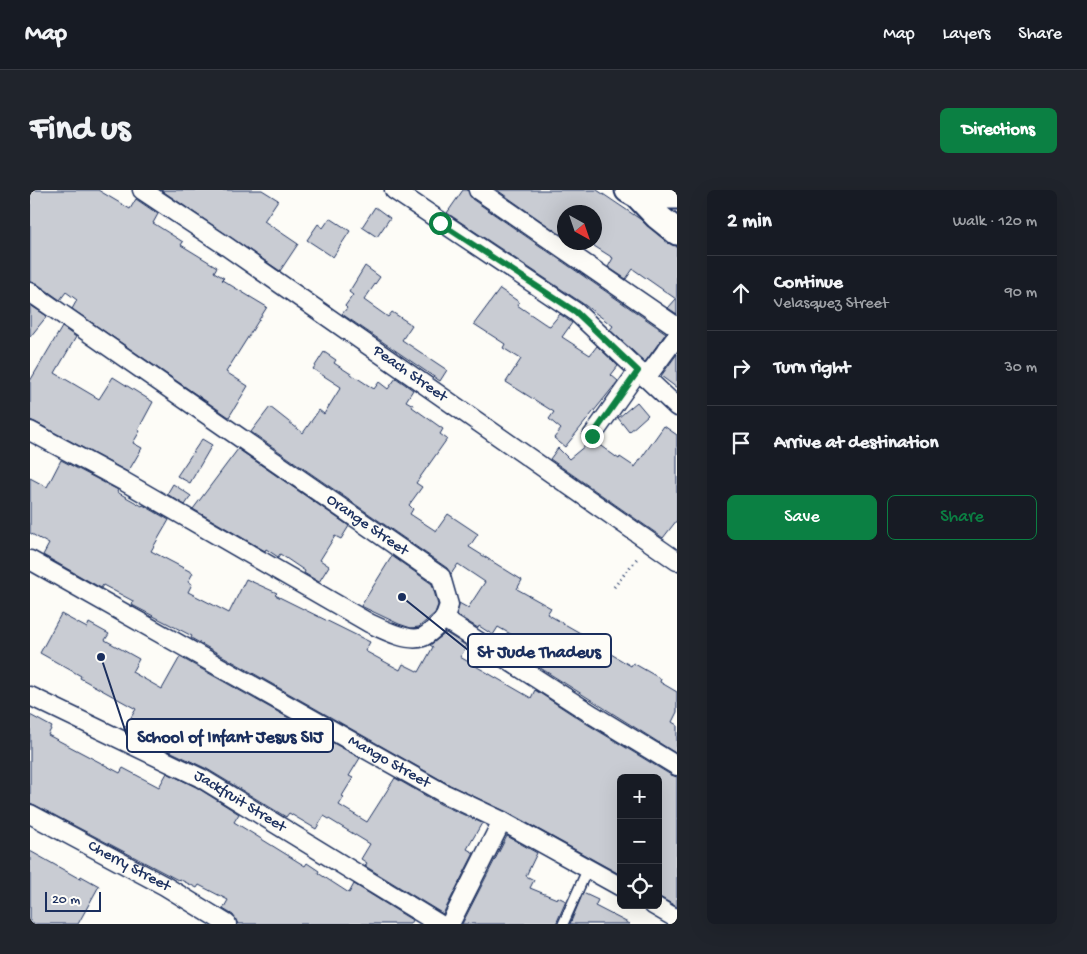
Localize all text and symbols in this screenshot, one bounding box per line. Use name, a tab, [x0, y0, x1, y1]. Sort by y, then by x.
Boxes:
text: Map	[25, 20, 67, 49]
text: Map	[883, 24, 915, 45]
text: Layers	[943, 24, 990, 45]
text: Share	[1018, 24, 1062, 45]
button: Directions	[940, 108, 1057, 153]
text: Find us	[30, 110, 130, 151]
north arrow	[557, 205, 602, 250]
text: 2 min	[727, 210, 772, 235]
route start	[429, 212, 452, 235]
text: Walk · 120 m	[953, 213, 1037, 232]
text: Continue	[774, 272, 843, 295]
icon: ahead	[727, 279, 755, 307]
text: 90 m	[1005, 284, 1037, 303]
text: Velasquez Street	[774, 295, 888, 314]
street label: Peach Street	[368, 341, 452, 408]
icon: right	[727, 354, 755, 382]
text: Turn right	[774, 357, 850, 380]
text: 30 m	[1004, 359, 1037, 378]
route end	[581, 425, 604, 448]
icon: arrive	[727, 429, 755, 457]
text: Arrive at destination	[774, 432, 938, 455]
street label: Orange Street	[322, 491, 413, 562]
button: Save	[727, 495, 877, 540]
button: Share	[887, 495, 1037, 540]
callout: St Jude Thadeus	[468, 634, 611, 667]
text: St Jude Thadeus	[477, 643, 602, 664]
callout: School of Infant Jesus SIJ	[127, 719, 333, 752]
text: School of Infant Jesus SIJ	[137, 728, 324, 749]
street label: Mango Street	[344, 732, 435, 794]
street label: Jackfruit Street	[191, 766, 290, 838]
map controls	[617, 774, 662, 909]
button: +	[617, 774, 662, 819]
button: −	[617, 819, 662, 864]
street label: Cherry Street	[84, 837, 175, 897]
button: locate	[617, 864, 662, 909]
scale bar	[45, 889, 101, 912]
text: 20 m	[52, 892, 80, 909]

